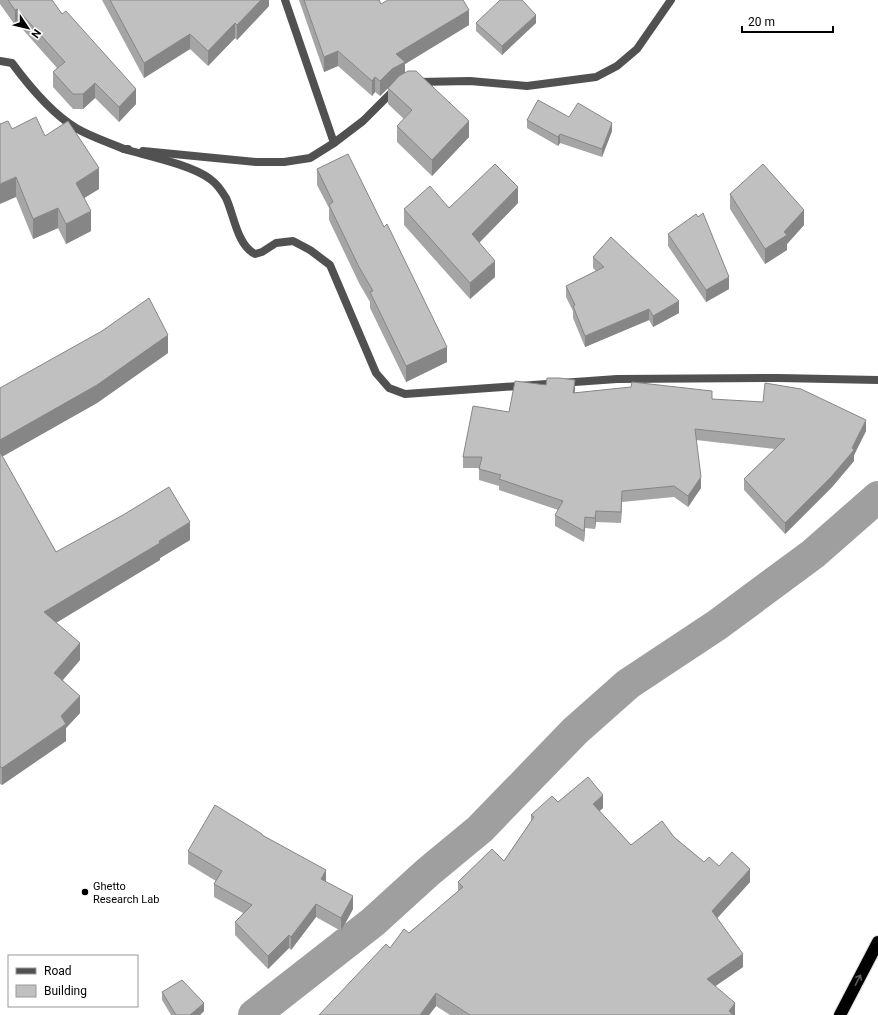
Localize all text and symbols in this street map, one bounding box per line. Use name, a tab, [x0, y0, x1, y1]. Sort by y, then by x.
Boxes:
north arrow	[8, 8, 48, 48]
scale bar	[742, 8, 833, 34]
text: 20 m	[748, 15, 775, 29]
text: N	[28, 27, 43, 41]
place label: Ghetto Research Lab	[93, 880, 159, 906]
marker: Ghetto Research Lab	[80, 887, 90, 897]
legend	[8, 955, 138, 1007]
text: Road	[44, 964, 72, 978]
one-way arrow	[855, 975, 862, 987]
text: Building	[44, 984, 87, 998]

